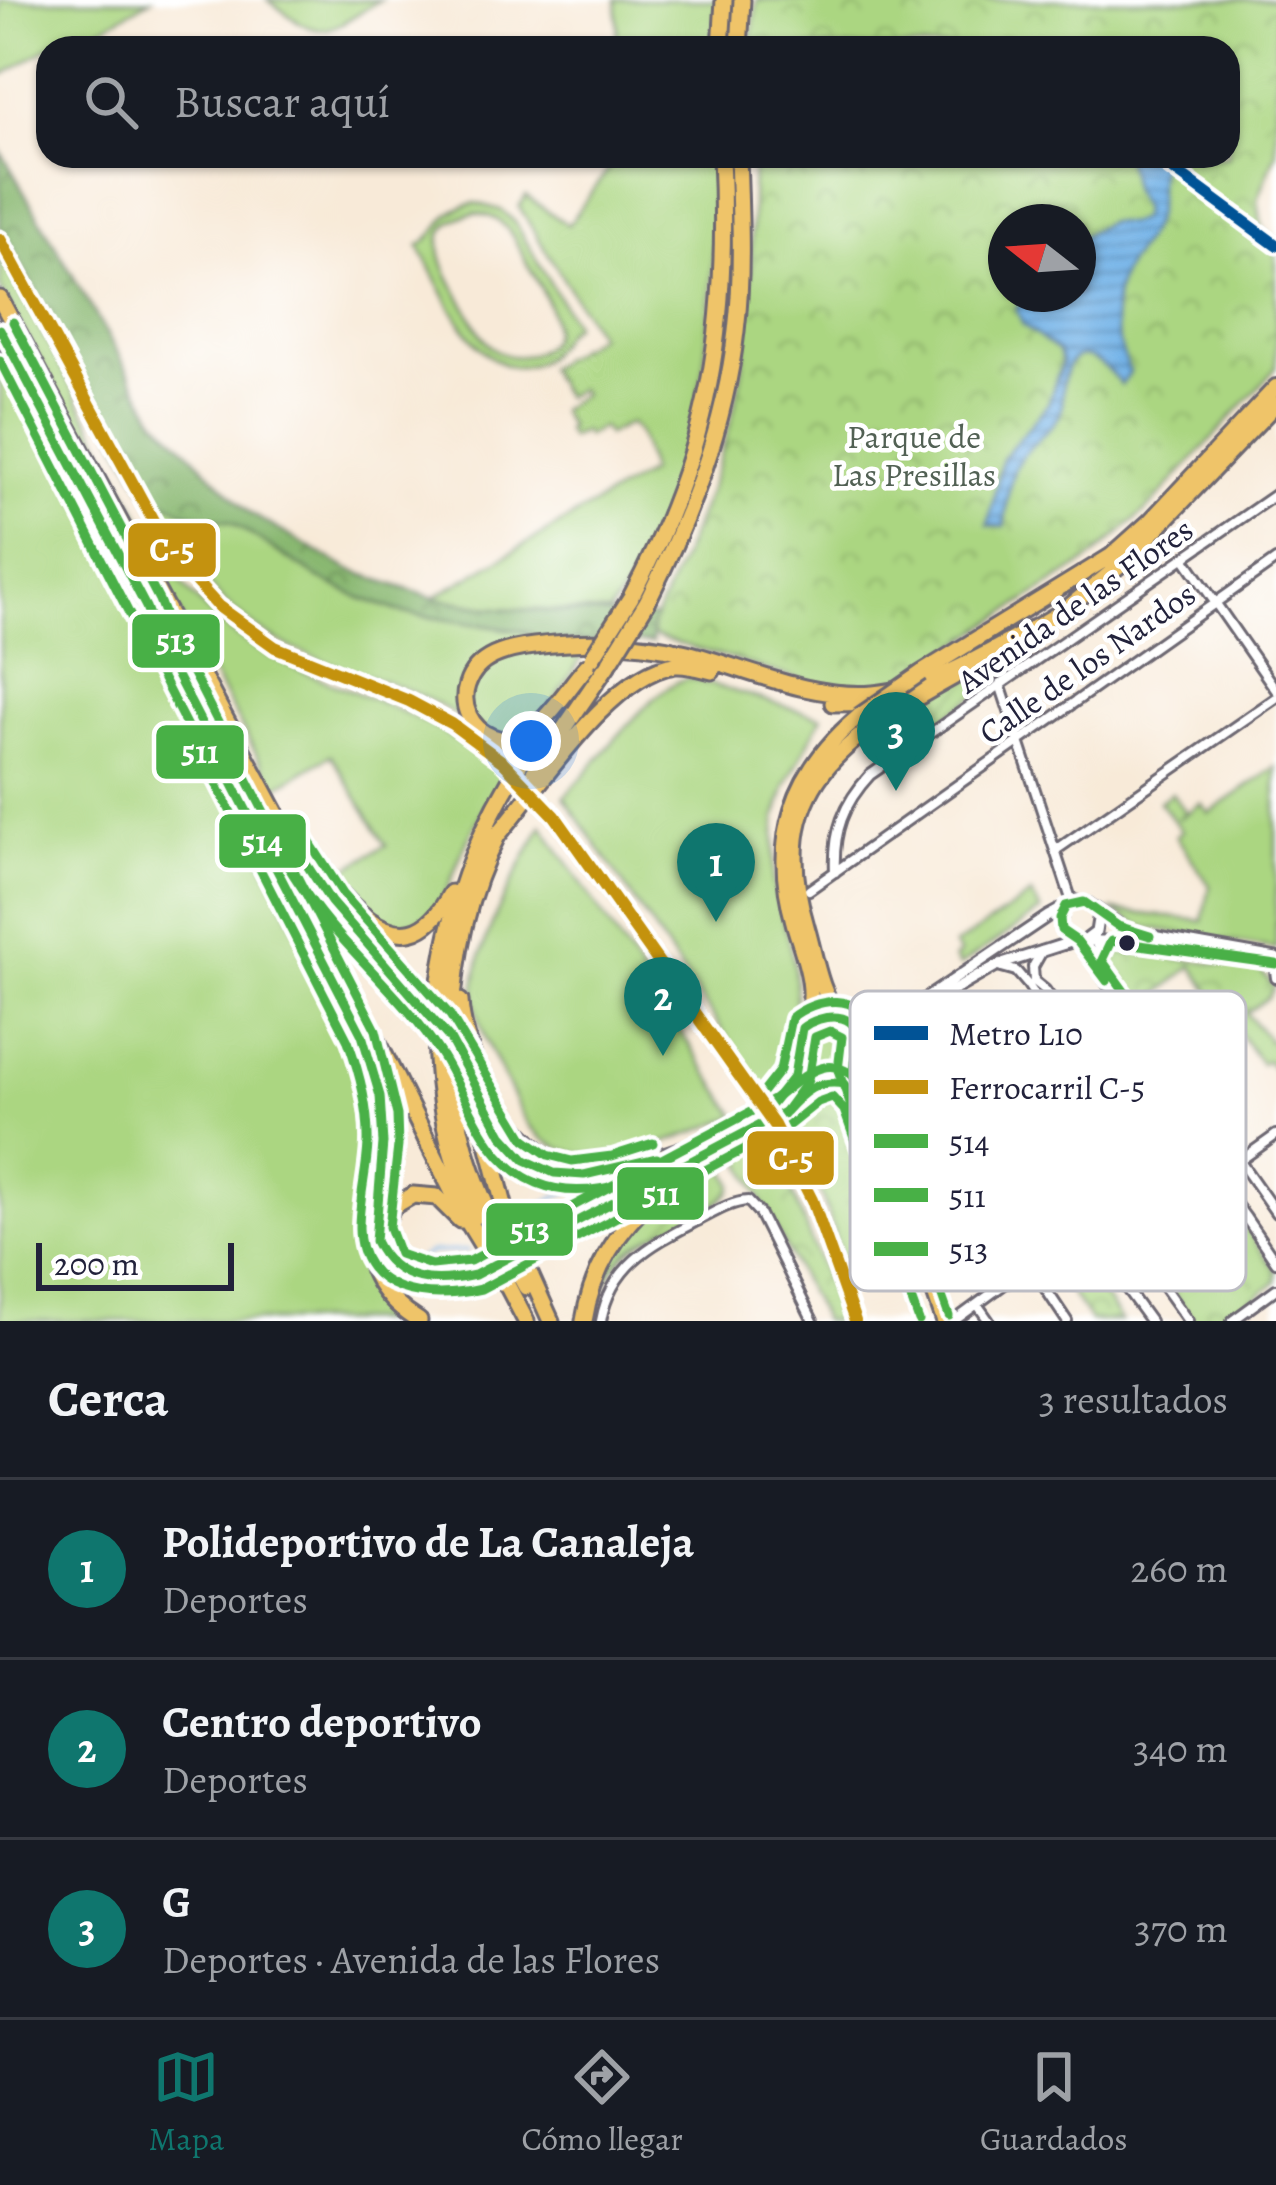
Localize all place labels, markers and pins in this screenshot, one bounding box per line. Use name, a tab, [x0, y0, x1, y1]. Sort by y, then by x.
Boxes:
pin: 3	[857, 692, 935, 791]
pin: 1	[677, 823, 755, 922]
unlabelled marker	[1116, 932, 1138, 954]
pin: 2	[624, 957, 702, 1056]

